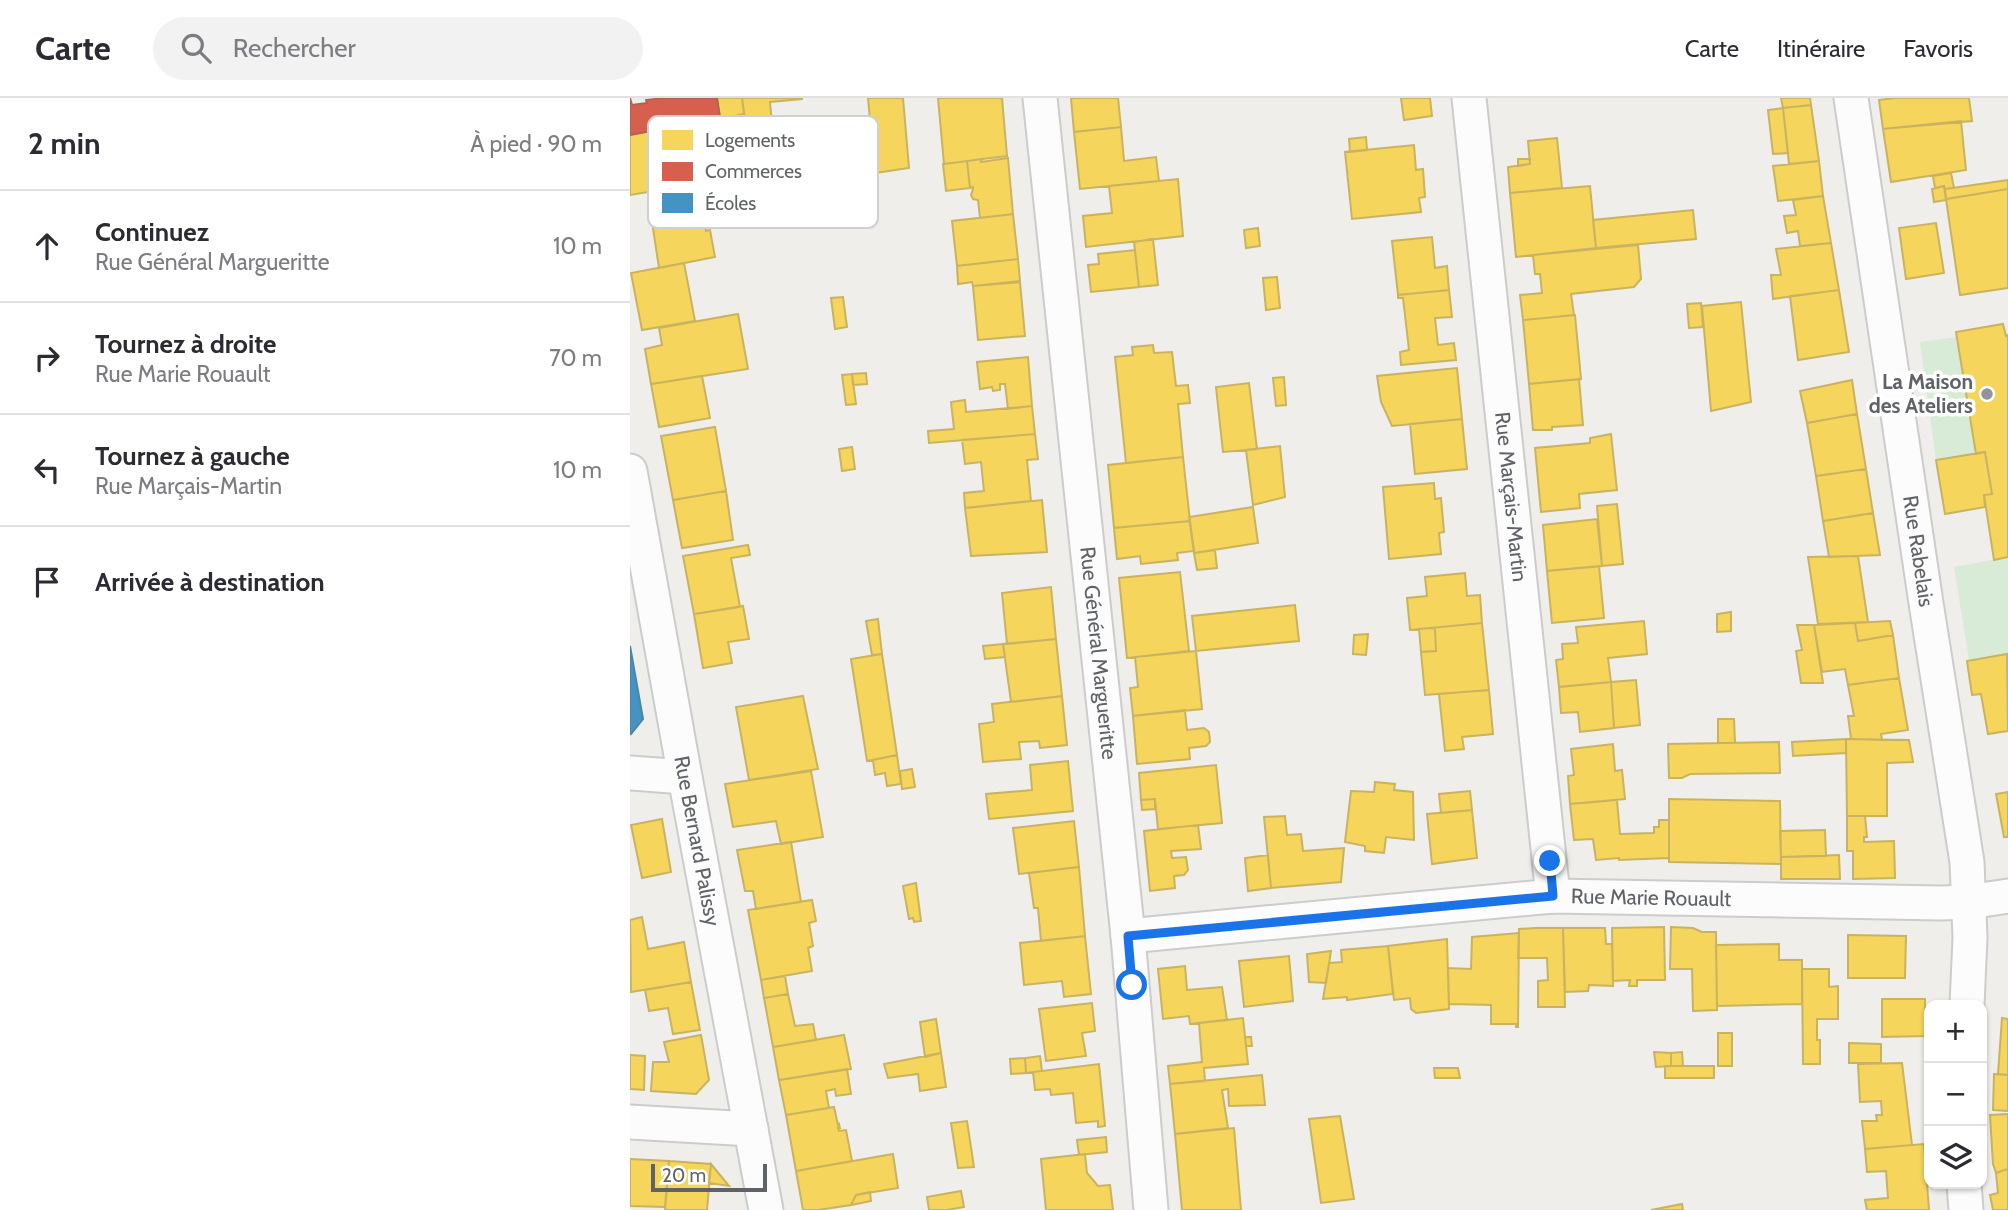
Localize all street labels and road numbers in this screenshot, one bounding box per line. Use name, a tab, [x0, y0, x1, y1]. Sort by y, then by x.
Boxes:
street label: Rue Marçais-Martin	[1490, 410, 1533, 583]
street label: Rue Rabelais	[1898, 494, 1939, 609]
street label: Rue Général Margueritte	[1075, 545, 1122, 761]
street label: Rue Bernard Palissy	[669, 754, 726, 928]
street label: Rue Marie Rouault	[1571, 883, 1732, 911]

